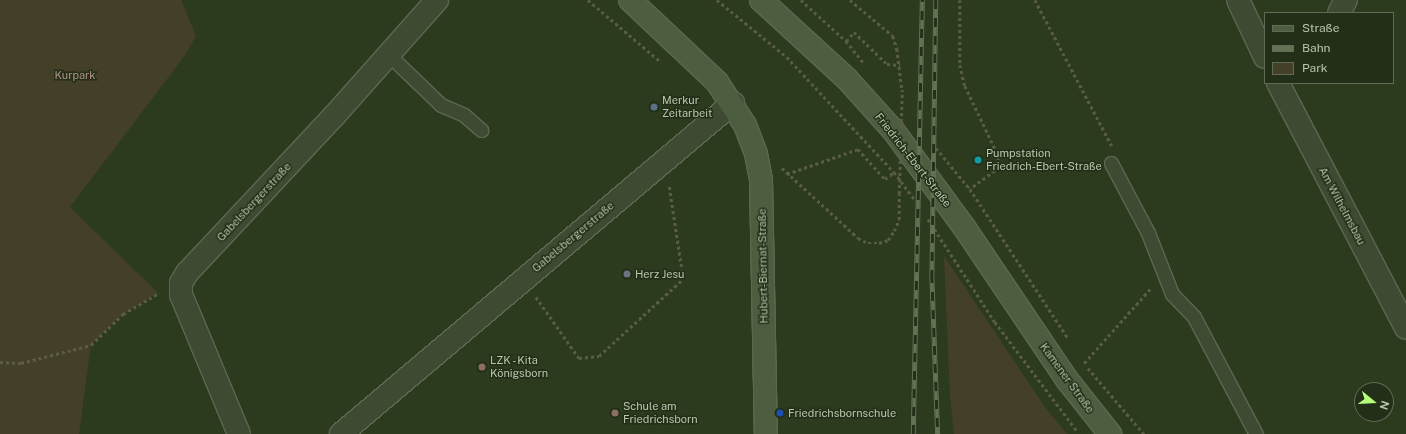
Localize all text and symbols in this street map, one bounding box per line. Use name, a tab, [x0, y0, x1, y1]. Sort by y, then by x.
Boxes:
legend	[1264, 12, 1394, 84]
text: Straße	[1302, 21, 1339, 35]
text: Bahn	[1302, 41, 1331, 55]
text: Park	[1302, 61, 1328, 75]
park label: Kurpark	[55, 68, 95, 82]
place label: Merkur Zeitarbeit	[662, 94, 712, 120]
marker: Merkur Zeitarbeit	[649, 102, 659, 112]
street label: Friedrich-Ebert-Straße	[872, 110, 954, 210]
place label: Pumpstation Friedrich-Ebert-Straße	[986, 147, 1102, 173]
marker: Pumpstation Friedrich-Ebert-Straße	[973, 155, 983, 165]
street label: Gabelsbergerstraße	[214, 160, 294, 244]
street label: Am Wilhelmsbau	[1316, 165, 1368, 247]
street label: Gabelsbergerstraße	[530, 199, 616, 275]
street label: Hubert-Biernat-Straße	[755, 208, 771, 324]
place label: Herz Jesu	[635, 267, 684, 281]
marker: Herz Jesu	[622, 269, 632, 279]
street label: Kamener Straße	[1037, 340, 1097, 416]
place label: LZK - Kita Königsborn	[490, 354, 548, 380]
marker: LZK - Kita Königsborn	[477, 362, 487, 372]
north arrow	[1354, 382, 1394, 422]
text: N	[1377, 399, 1392, 411]
place label: Schule am Friedrichsborn	[623, 400, 698, 426]
place label: Friedrichsbornschule	[788, 406, 896, 420]
marker: Schule am Friedrichsborn	[610, 408, 620, 418]
marker: Friedrichsbornschule	[775, 408, 785, 418]

